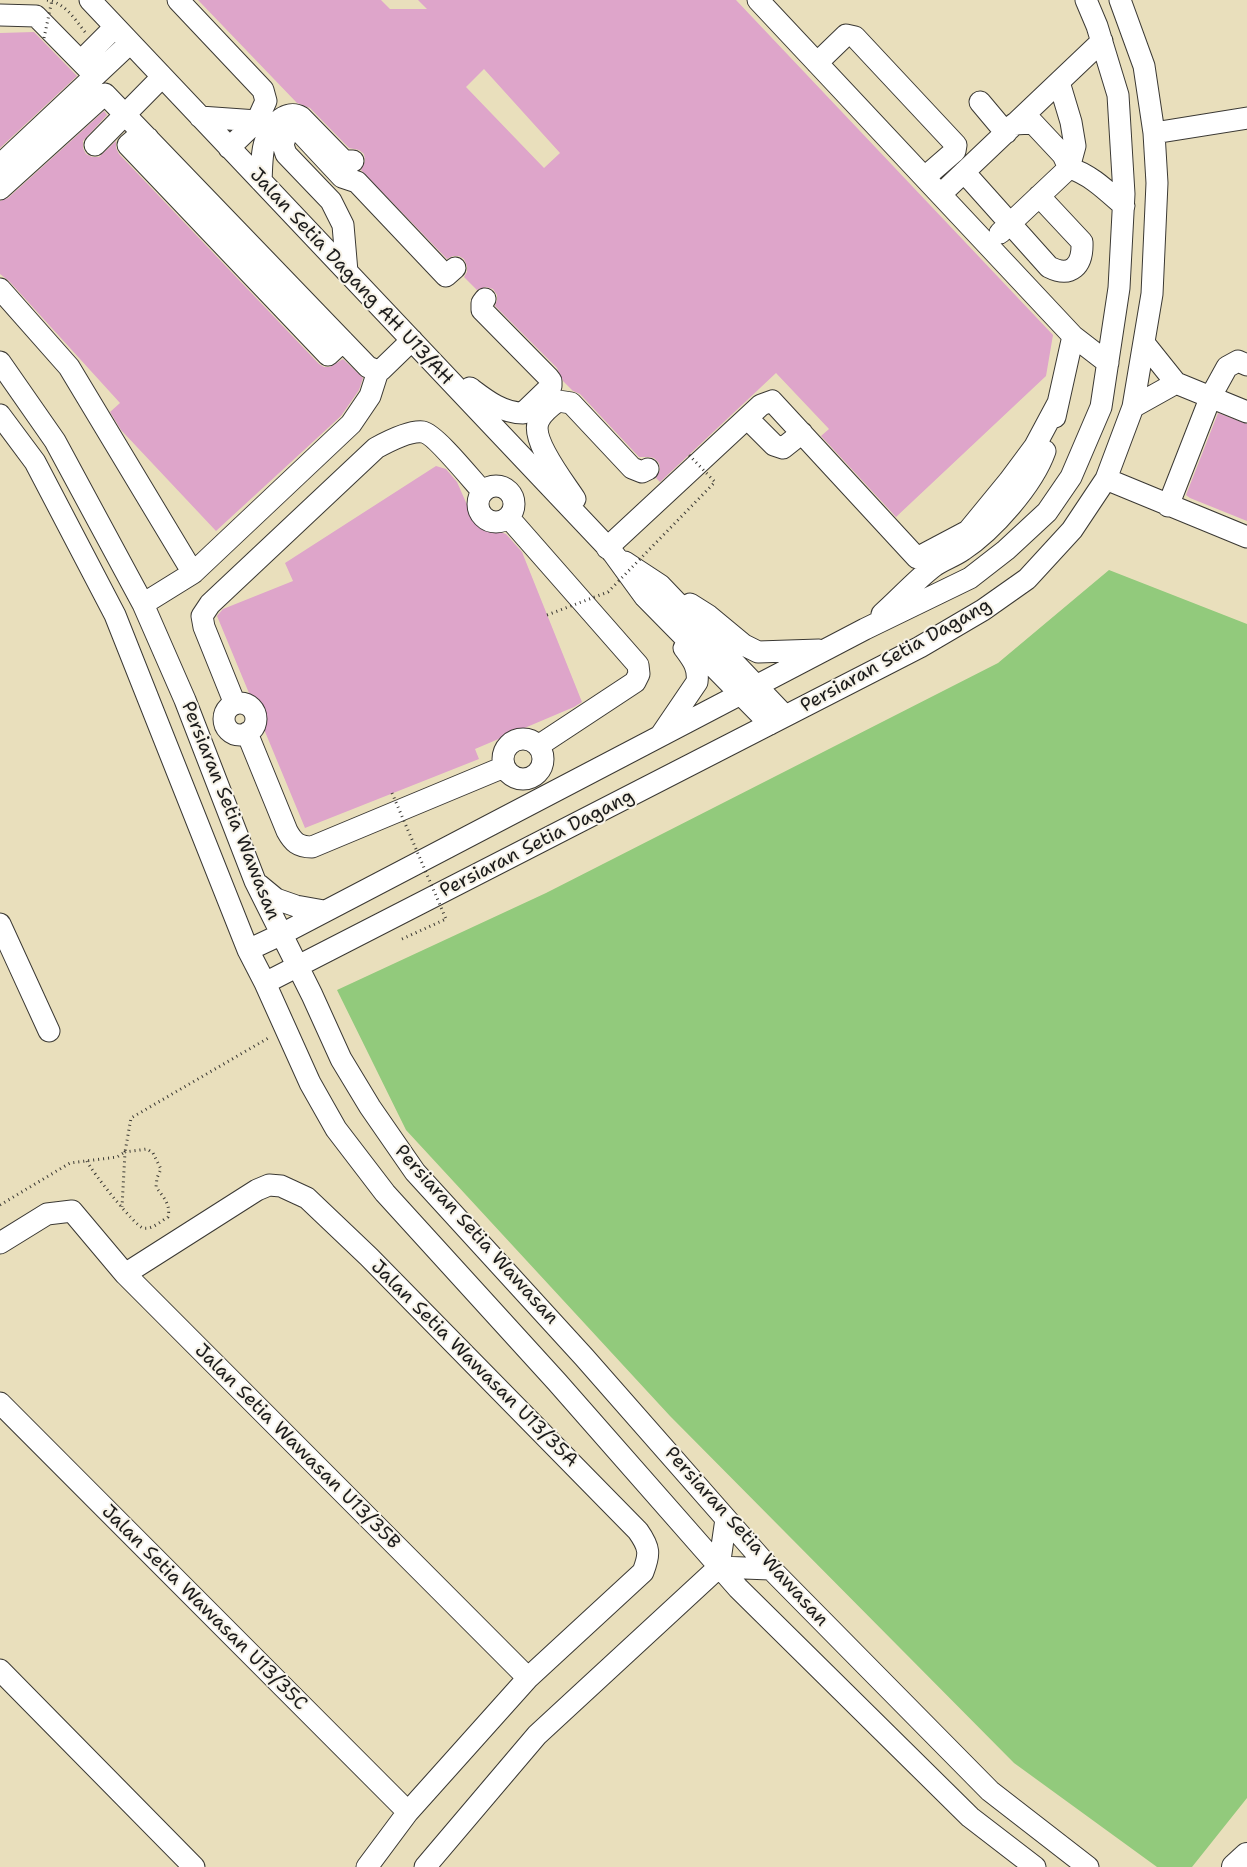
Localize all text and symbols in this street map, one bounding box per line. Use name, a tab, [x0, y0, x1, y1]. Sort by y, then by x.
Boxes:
street label: Jalan Setia Dagang AH U13/AH	[244, 164, 458, 390]
street label: Persiaran Setia Dagang	[797, 594, 995, 718]
street label: Persiaran Setia Wawasan	[176, 698, 284, 924]
street label: Persiaran Setia Dagang	[436, 785, 638, 903]
street label: Persiaran Setia Wawasan	[389, 1141, 563, 1329]
street label: Jalan Setia Wawasan U13/35A	[366, 1256, 582, 1472]
street label: Jalan Setia Wawasan U13/35B	[190, 1340, 404, 1554]
street label: Persiaran Setia Wawasan	[659, 1443, 833, 1631]
street label: Jalan Setia Wawasan U13/35C	[96, 1500, 312, 1716]

